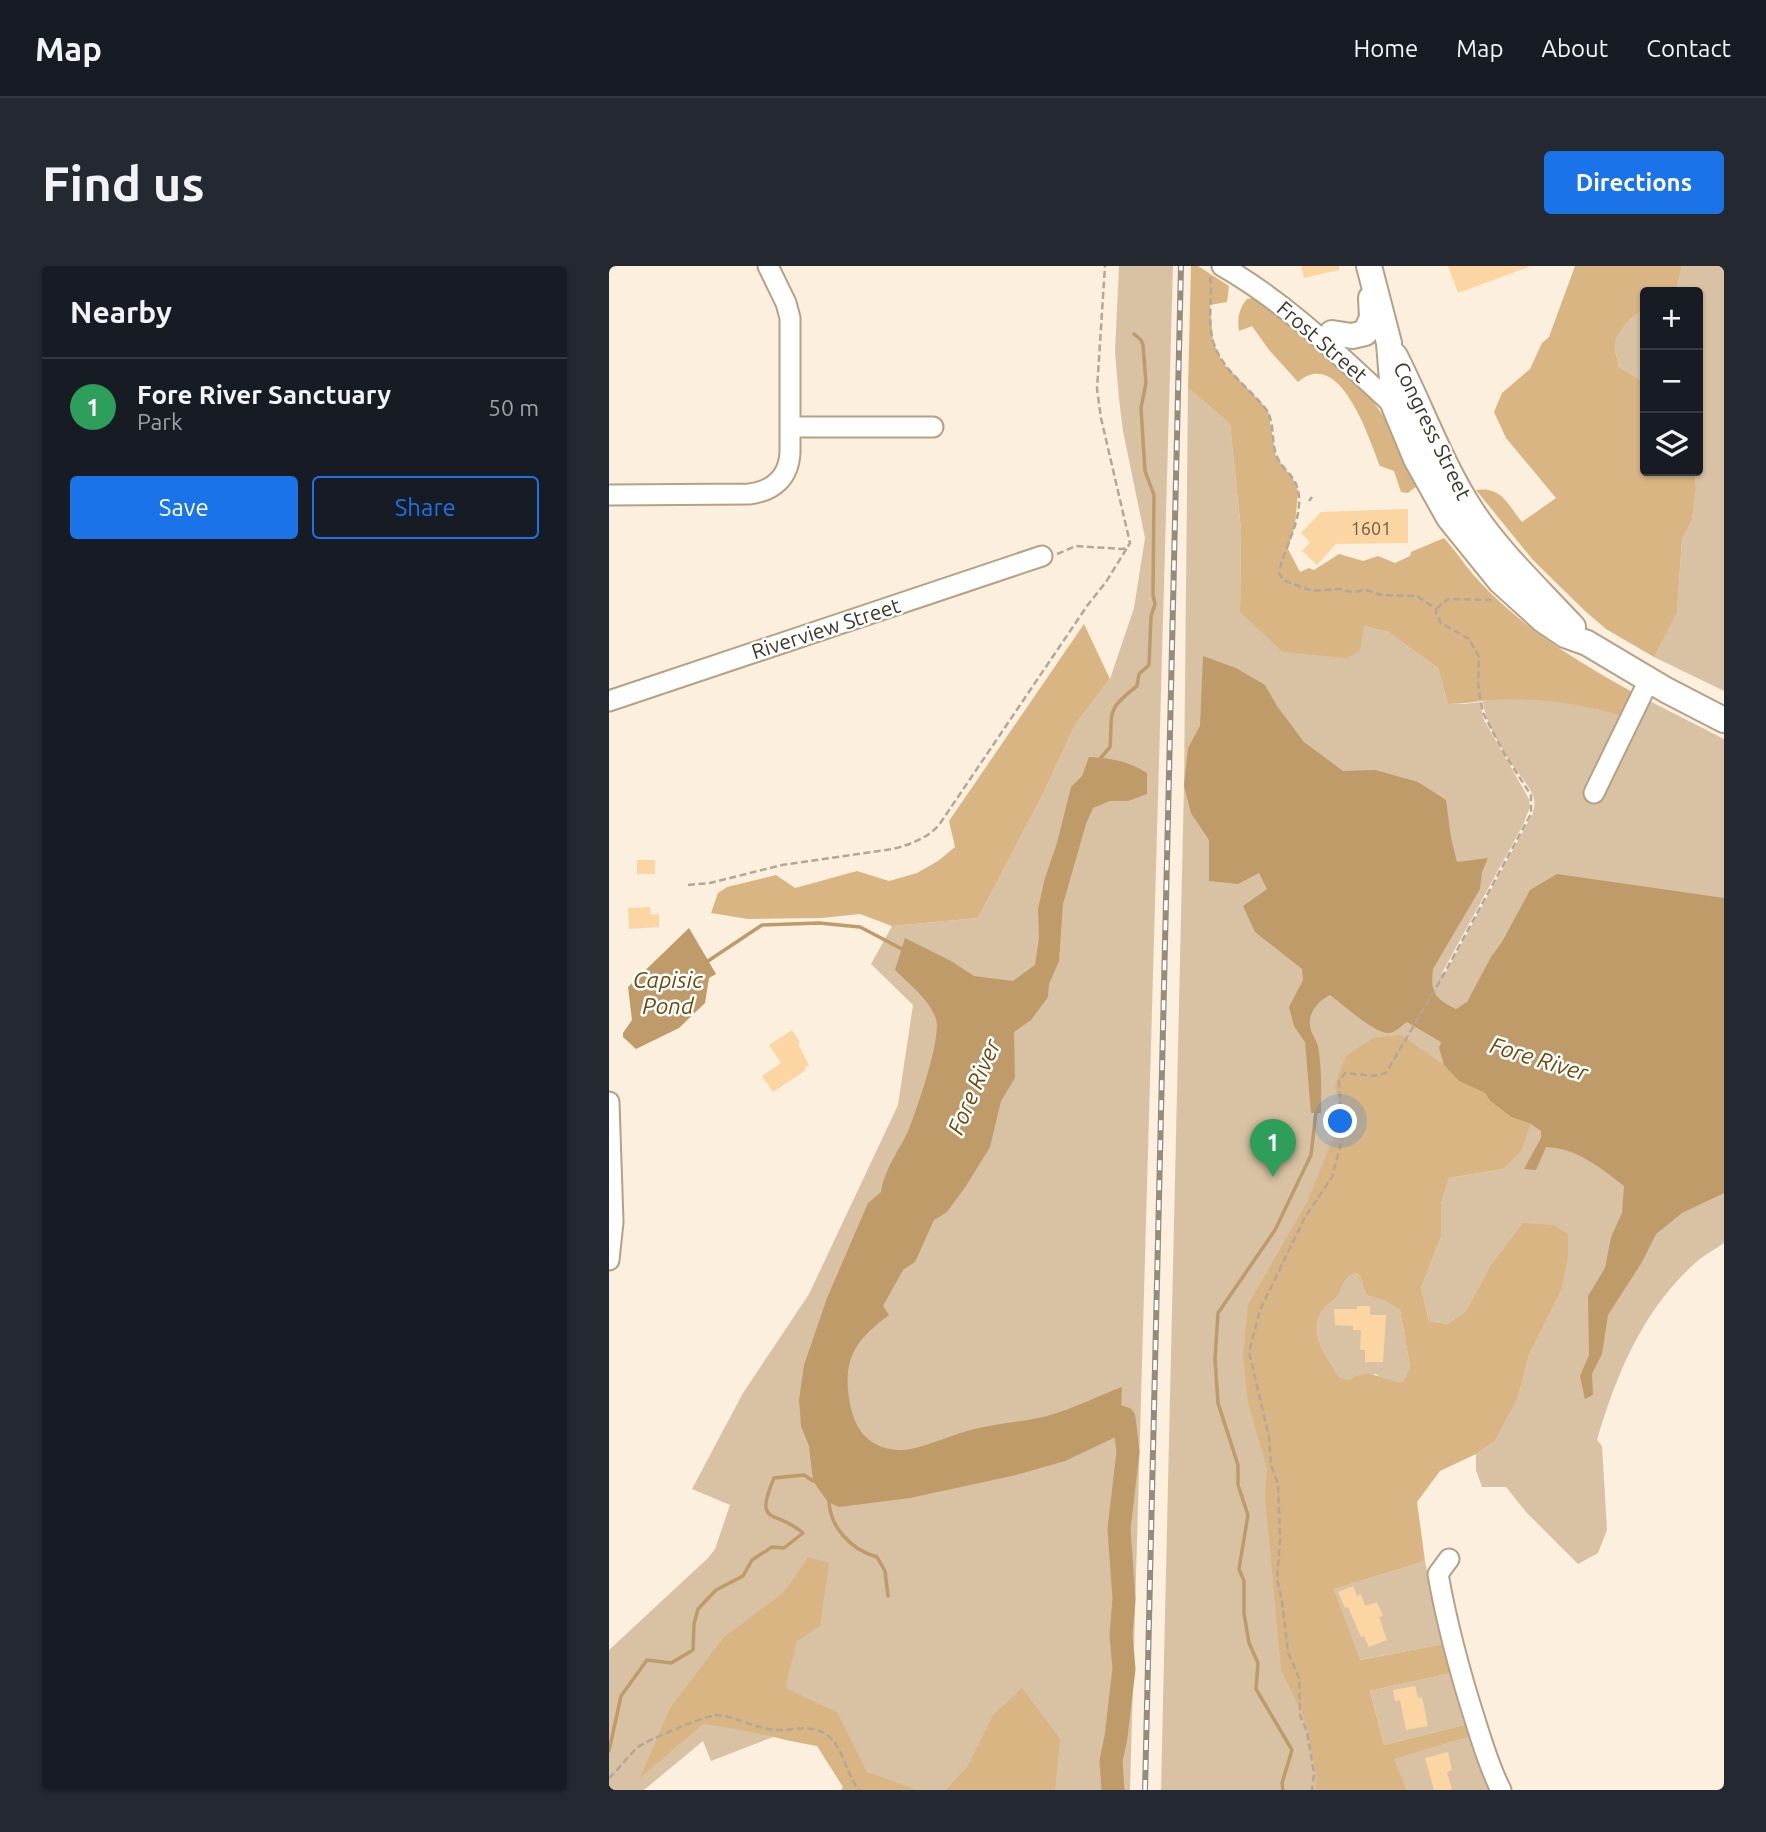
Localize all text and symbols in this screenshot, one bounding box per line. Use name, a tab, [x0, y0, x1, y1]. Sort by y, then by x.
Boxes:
text: Map	[35, 30, 102, 67]
text: Home	[1353, 35, 1418, 62]
text: Map	[1456, 35, 1503, 62]
text: About	[1541, 35, 1608, 62]
text: Contact	[1646, 35, 1731, 62]
button: Directions	[1544, 151, 1724, 214]
text: Find us	[42, 155, 205, 210]
map controls	[1640, 287, 1703, 476]
button: +	[1640, 287, 1703, 350]
text: Nearby	[70, 295, 172, 329]
street label: Frost Street	[1273, 296, 1373, 387]
button: −	[1640, 350, 1703, 413]
street label: Congress Street	[1389, 358, 1477, 503]
text: Fore River Sanctuary	[137, 380, 391, 409]
text: 1	[87, 395, 99, 420]
text: 50 m	[488, 395, 539, 420]
text: Park	[137, 409, 183, 434]
button: layers	[1640, 413, 1703, 476]
button: Save	[70, 476, 298, 539]
button: Share	[312, 476, 539, 539]
house number: 1601	[1351, 518, 1391, 538]
street label: Riverview Street	[748, 593, 903, 663]
water label: Capisic Pond	[633, 967, 703, 1018]
water label: Fore River	[1487, 1032, 1592, 1086]
water label: Fore River	[942, 1034, 1005, 1138]
your location	[1323, 1104, 1357, 1138]
pin: 1	[1250, 1119, 1296, 1177]

